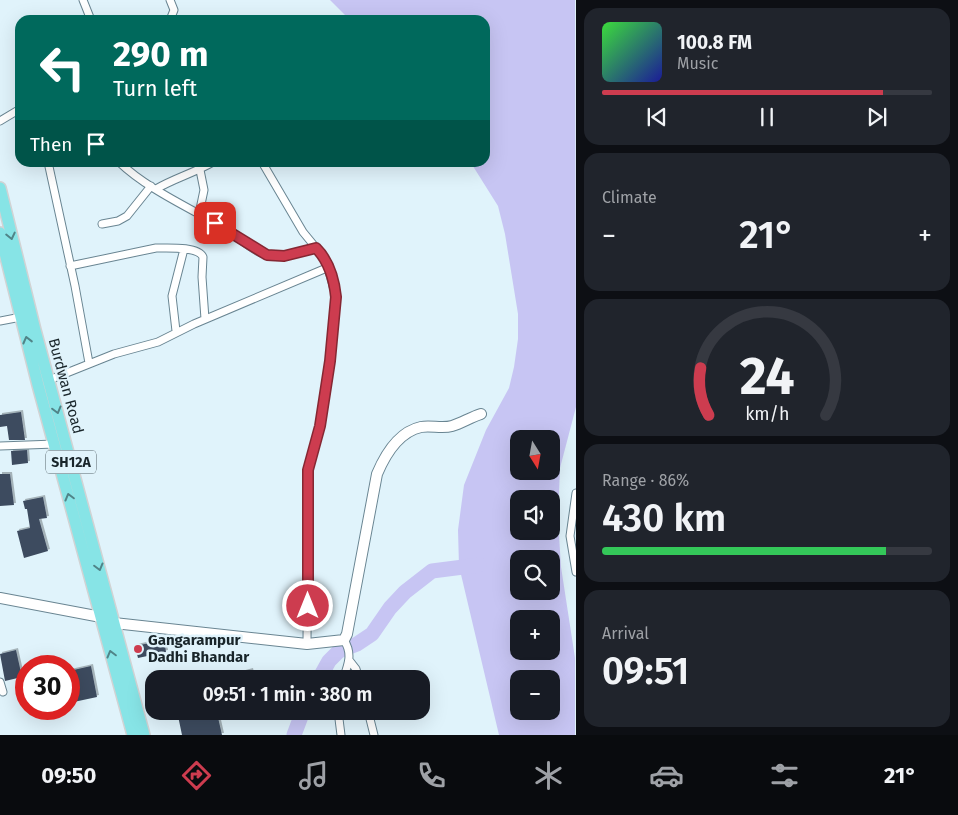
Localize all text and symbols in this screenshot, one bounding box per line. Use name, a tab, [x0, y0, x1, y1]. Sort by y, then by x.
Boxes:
text: 100.8 FM	[677, 31, 752, 54]
text: 290 m	[113, 33, 209, 75]
icon: left	[30, 35, 95, 100]
text: Music	[677, 54, 718, 73]
text: Turn left	[113, 75, 197, 102]
icon: previous	[643, 103, 671, 131]
icon: pause	[753, 103, 781, 131]
icon: next	[863, 103, 891, 131]
icon: arrive	[82, 130, 110, 158]
text: Then	[30, 133, 72, 156]
text: Climate	[602, 188, 657, 207]
pin	[194, 202, 236, 244]
icon: arrive	[201, 209, 229, 237]
text: 21°	[739, 212, 795, 258]
text: −	[602, 219, 616, 252]
text: +	[918, 219, 932, 252]
one-way arrow	[5, 231, 16, 240]
one-way arrow	[22, 336, 33, 345]
street label: Burdwan Road	[45, 336, 87, 436]
text: 24	[740, 345, 794, 408]
text: km/h	[745, 403, 789, 425]
one-way arrow	[51, 405, 61, 413]
north arrow	[510, 430, 560, 480]
map controls	[510, 430, 560, 720]
road number: SH12A	[46, 451, 96, 474]
text: Range · 86%	[602, 471, 689, 490]
button: sound	[510, 490, 560, 540]
one-way arrow	[65, 494, 75, 502]
text: 430 km	[602, 495, 726, 541]
button: search	[510, 550, 560, 600]
one-way arrow	[93, 562, 104, 571]
position arrow	[281, 579, 333, 631]
button: +	[510, 610, 560, 660]
text: Arrival	[602, 624, 649, 643]
place label: Gangarampur Dadhi Bhandar	[148, 631, 250, 666]
marker: Gangarampur Dadhi Bhandar	[132, 643, 144, 655]
text: 09:51	[602, 648, 689, 694]
one-way arrow	[106, 650, 117, 659]
speed limit sign: 30	[15, 655, 80, 720]
button: −	[510, 670, 560, 720]
text: 09:51 · 1 min · 380 m	[203, 683, 372, 706]
icon: directions	[179, 758, 214, 793]
icon: music	[296, 758, 331, 793]
icon: phone	[414, 758, 449, 793]
icon: climate	[531, 758, 566, 793]
icon: car	[649, 758, 684, 793]
icon: filters	[767, 758, 802, 793]
text: 09:50	[41, 762, 96, 789]
text: 21°	[884, 762, 917, 789]

